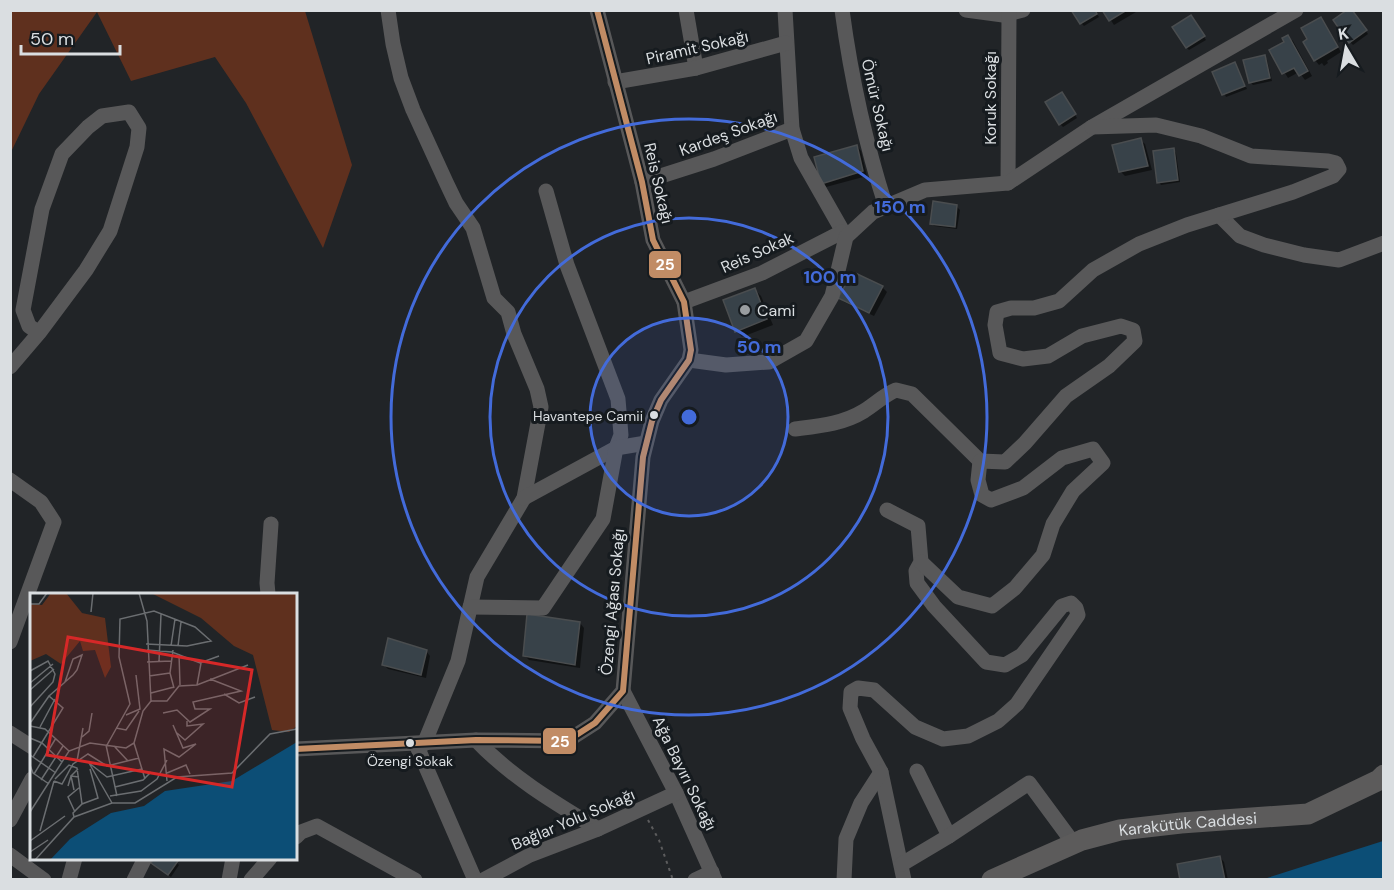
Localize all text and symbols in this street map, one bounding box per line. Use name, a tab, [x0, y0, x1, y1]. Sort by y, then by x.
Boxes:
scale bar	[21, 18, 120, 56]
north arrow	[1316, 18, 1376, 78]
text: K	[1337, 22, 1351, 45]
street label: Piramit Sokağı	[644, 26, 750, 69]
text: 50 m	[30, 27, 74, 51]
street label: Koruk Sokağı	[980, 51, 1001, 145]
street label: Ömür Sokağı	[857, 57, 898, 153]
street label: Kardeş Sokağı	[676, 106, 780, 161]
street label: Reis Sokağı	[639, 141, 678, 226]
text: 150 m	[874, 195, 926, 219]
street label: Reis Sokak	[717, 227, 797, 278]
line badge: 25	[648, 250, 682, 279]
text: 25	[655, 254, 675, 275]
text: 100 m	[803, 265, 857, 289]
place label: Cami	[757, 300, 795, 321]
marker: Cami	[738, 303, 752, 317]
text: 50 m	[736, 335, 782, 359]
place label: Havantepe Camii	[533, 407, 643, 425]
centre of rings	[679, 407, 699, 427]
marker: Havantepe Camii	[648, 409, 660, 421]
street label: Özengi Ağası Sokağı	[596, 528, 629, 676]
inset map	[30, 593, 297, 860]
street label: Ağa Bayırı Sokağı	[648, 713, 721, 834]
line badge: 25	[542, 727, 577, 755]
text: 25	[550, 731, 570, 752]
marker: Özengi Sokak	[404, 737, 416, 749]
place label: Özengi Sokak	[367, 752, 453, 770]
street label: Bağlar Yolu Sokağı	[508, 784, 638, 855]
street label: Karakütük Caddesi	[1118, 808, 1258, 841]

